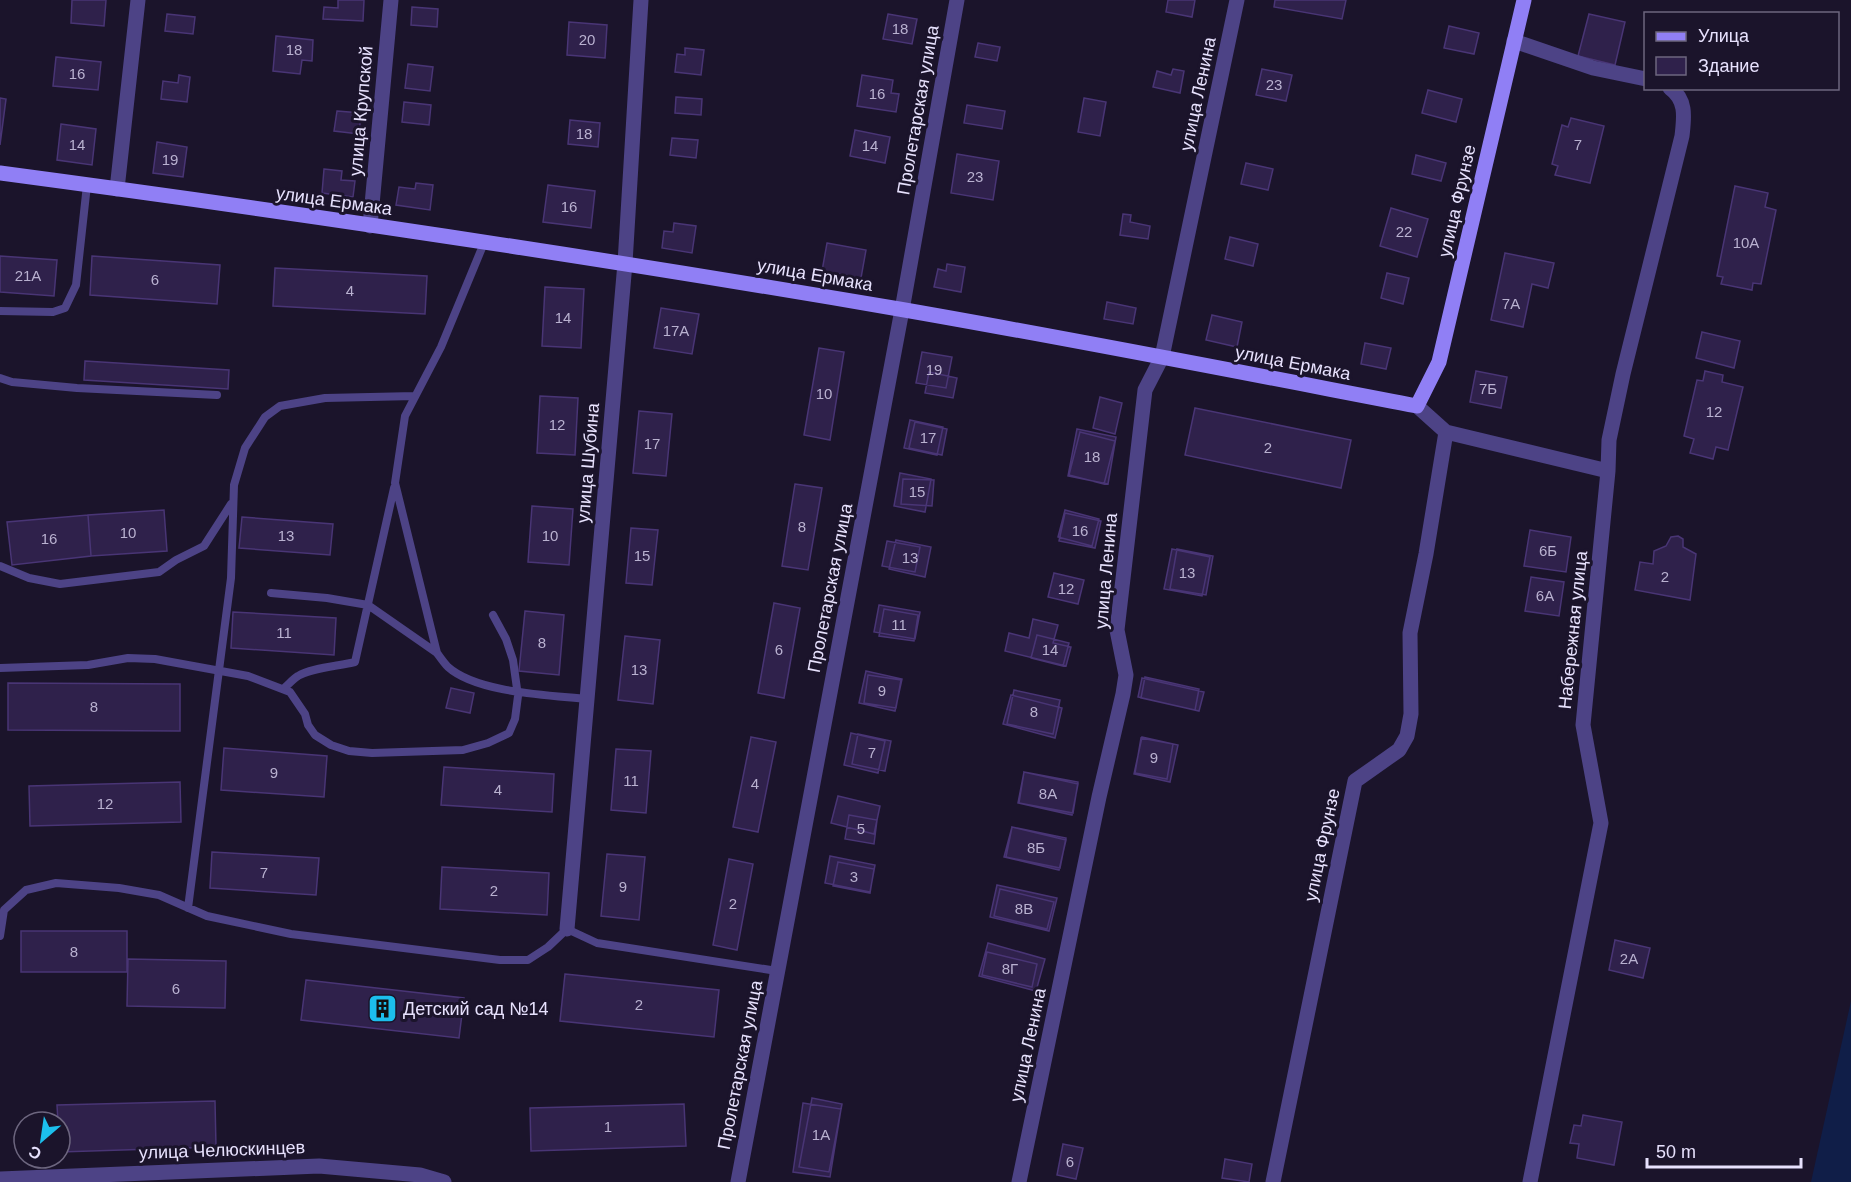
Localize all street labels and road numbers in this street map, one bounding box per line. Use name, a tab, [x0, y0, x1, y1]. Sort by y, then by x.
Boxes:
street label: Пролетарская улица	[893, 23, 943, 196]
street label: улица Ленина	[1176, 34, 1220, 153]
street label: улица Крупской	[345, 45, 377, 177]
street label: улица Фрунзе	[1434, 143, 1480, 259]
street label: улица Ермака	[275, 183, 394, 219]
street label: улица Ермака	[756, 255, 875, 295]
street label: улица Ермака	[1234, 342, 1353, 384]
street label: улица Шубина	[573, 401, 603, 524]
street label: Пролетарская улица	[804, 501, 856, 674]
street label: улица Ленина	[1091, 511, 1121, 630]
street label: Набережная улица	[1555, 549, 1591, 710]
street label: улица Фрунзе	[1300, 787, 1344, 903]
street label: Пролетарская улица	[714, 978, 766, 1151]
street label: улица Ленина	[1006, 985, 1050, 1104]
street label: улица Челюскинцев	[138, 1137, 306, 1163]

